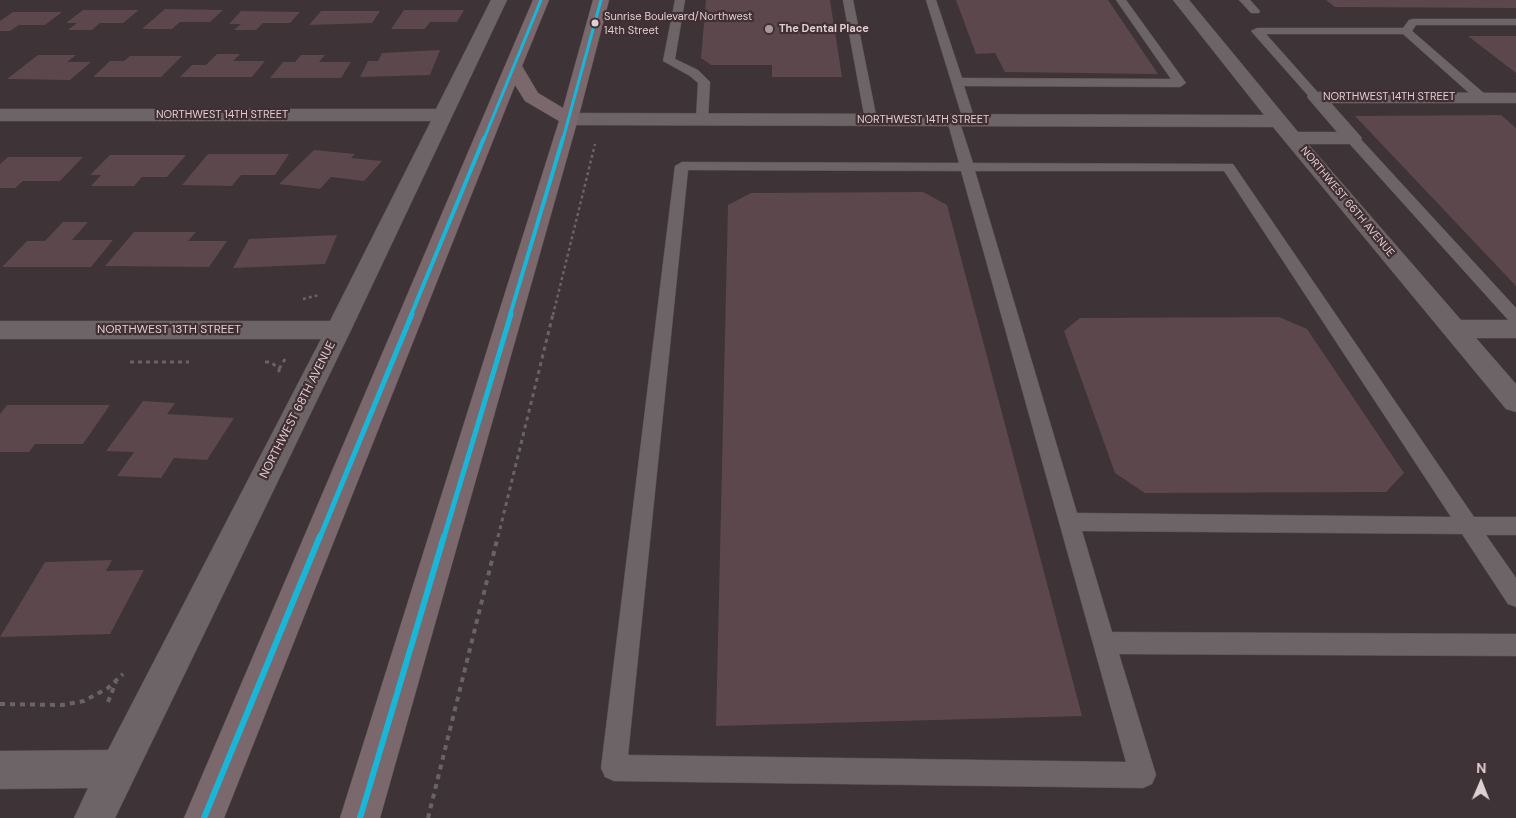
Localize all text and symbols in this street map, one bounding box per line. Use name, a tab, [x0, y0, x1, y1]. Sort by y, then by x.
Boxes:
place label: Sunrise Boulevard/Northwest 14th Street	[604, 10, 752, 36]
marker: Sunrise Boulevard/Northwest 14th Street	[590, 18, 600, 28]
place label: The Dental Place	[779, 22, 869, 36]
marker: The Dental Place	[763, 23, 775, 35]
street label: NORTHWEST 14TH STREET	[1323, 90, 1455, 104]
street label: NORTHWEST 14TH STREET	[156, 108, 288, 122]
street label: NORTHWEST 14TH STREET	[857, 113, 989, 127]
street label: NORTHWEST 66TH AVENUE	[1297, 144, 1397, 260]
street label: NORTHWEST 13TH STREET	[97, 323, 241, 337]
street label: NORTHWEST 68TH AVENUE	[257, 339, 339, 481]
north arrow	[1456, 758, 1506, 808]
text: N	[1476, 759, 1487, 777]

